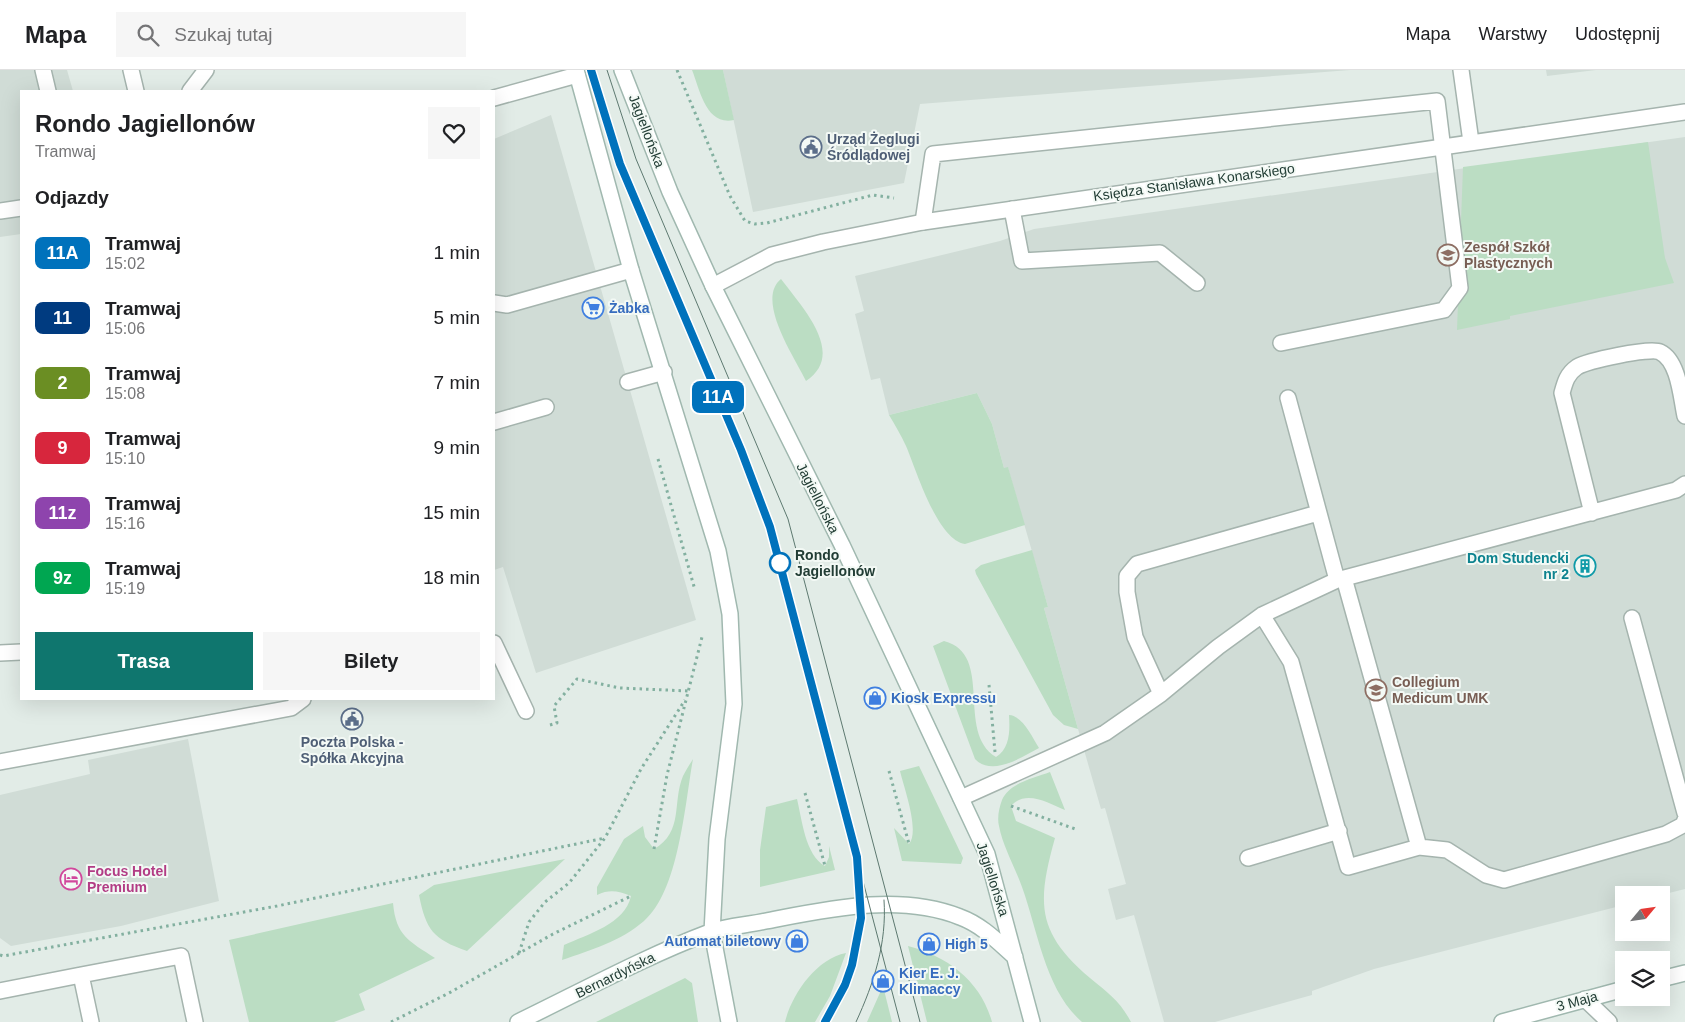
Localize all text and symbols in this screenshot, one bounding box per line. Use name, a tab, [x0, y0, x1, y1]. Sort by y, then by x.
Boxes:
search box	[116, 12, 466, 57]
text: Mapa	[25, 21, 86, 48]
icon: search	[134, 21, 162, 49]
text: Szukaj tutaj	[174, 24, 273, 45]
text: Mapa	[1406, 24, 1451, 44]
text: Warstwy	[1479, 24, 1547, 44]
text: Udostępnij	[1575, 24, 1660, 44]
street label: Jagiellońska	[626, 92, 668, 170]
button: heart	[428, 107, 480, 159]
text: Rondo Jagiellonów	[35, 110, 255, 137]
place label: Urząd Żeglugi Śródlądowej	[827, 131, 920, 163]
public building icon: Urząd Żeglugi Śródlądowej	[799, 135, 823, 159]
text: Tramwaj	[35, 143, 96, 160]
street label: Księdza Stanisława Konarskiego	[1092, 160, 1296, 204]
text: Odjazdy	[35, 187, 109, 208]
text: Tramwaj	[105, 233, 181, 254]
place label: Zespół Szkół Plastycznych	[1464, 239, 1553, 271]
text: 1 min	[434, 242, 480, 263]
text: 11A	[46, 243, 79, 263]
school or university icon: Zespół Szkół Plastycznych	[1436, 243, 1460, 267]
text: 15:02	[105, 255, 145, 272]
supermarket icon: Żabka	[581, 296, 605, 320]
text: Tramwaj	[105, 298, 181, 319]
place label: Żabka	[609, 300, 650, 316]
text: 5 min	[434, 307, 480, 328]
text: 11	[53, 308, 72, 328]
text: 15:06	[105, 320, 145, 337]
text: Tramwaj	[105, 363, 181, 384]
text: 7 min	[434, 372, 480, 393]
text: 2	[57, 373, 68, 393]
line badge: 11A	[689, 381, 747, 413]
text: 15:08	[105, 385, 145, 402]
text: 11A	[702, 387, 734, 407]
text: Tramwaj	[105, 428, 181, 449]
text: 9 min	[434, 437, 480, 458]
text: 9	[57, 438, 68, 458]
text: 15:10	[105, 450, 145, 467]
street label: Jagiellońska	[793, 460, 843, 536]
text: Tramwaj	[105, 493, 181, 514]
text: 15 min	[423, 502, 480, 523]
text: 11z	[48, 503, 77, 523]
text: 15:16	[105, 515, 145, 532]
place label: Rondo Jagiellonów	[795, 547, 875, 579]
place label: Dom Studencki nr 2	[1467, 550, 1569, 582]
marker: Rondo Jagiellonów	[769, 552, 791, 574]
building icon: Dom Studencki nr 2	[1573, 554, 1597, 578]
text: Tramwaj	[105, 558, 181, 579]
text: 18 min	[423, 567, 480, 588]
text: 9z	[53, 568, 72, 588]
text: 15:19	[105, 580, 145, 597]
button: Trasa	[35, 632, 253, 690]
button: Bilety	[263, 632, 480, 690]
place label: Collegium Medicum UMK	[1392, 674, 1488, 706]
school or university icon: Collegium Medicum UMK	[1364, 678, 1388, 702]
shop icon: Kiosk Expressu	[863, 686, 887, 710]
place label: Kiosk Expressu	[891, 690, 996, 706]
public building icon: Poczta Polska - Spółka Akcyjna	[340, 707, 364, 731]
place label: Poczta Polska - Spółka Akcyjna	[301, 734, 404, 766]
street label: Jagiellońska	[973, 840, 1013, 918]
place label: Focus Hotel Premium	[87, 863, 167, 895]
hotel icon: Focus Hotel Premium	[59, 867, 83, 891]
north arrow	[1615, 886, 1670, 941]
map controls	[1615, 886, 1670, 1006]
shop icon: Automat biletowy	[785, 929, 809, 953]
shop icon: High 5	[917, 932, 941, 956]
place label: Automat biletowy	[664, 933, 781, 949]
place label: High 5	[945, 936, 988, 952]
street label: Bernardyńska	[573, 949, 658, 1001]
button: layers	[1615, 951, 1670, 1006]
place label: Kier E. J. Klimaccy	[899, 965, 961, 997]
shop icon: Kier E. J. Klimaccy	[871, 969, 895, 993]
street label: 3 Maja	[1555, 988, 1600, 1014]

